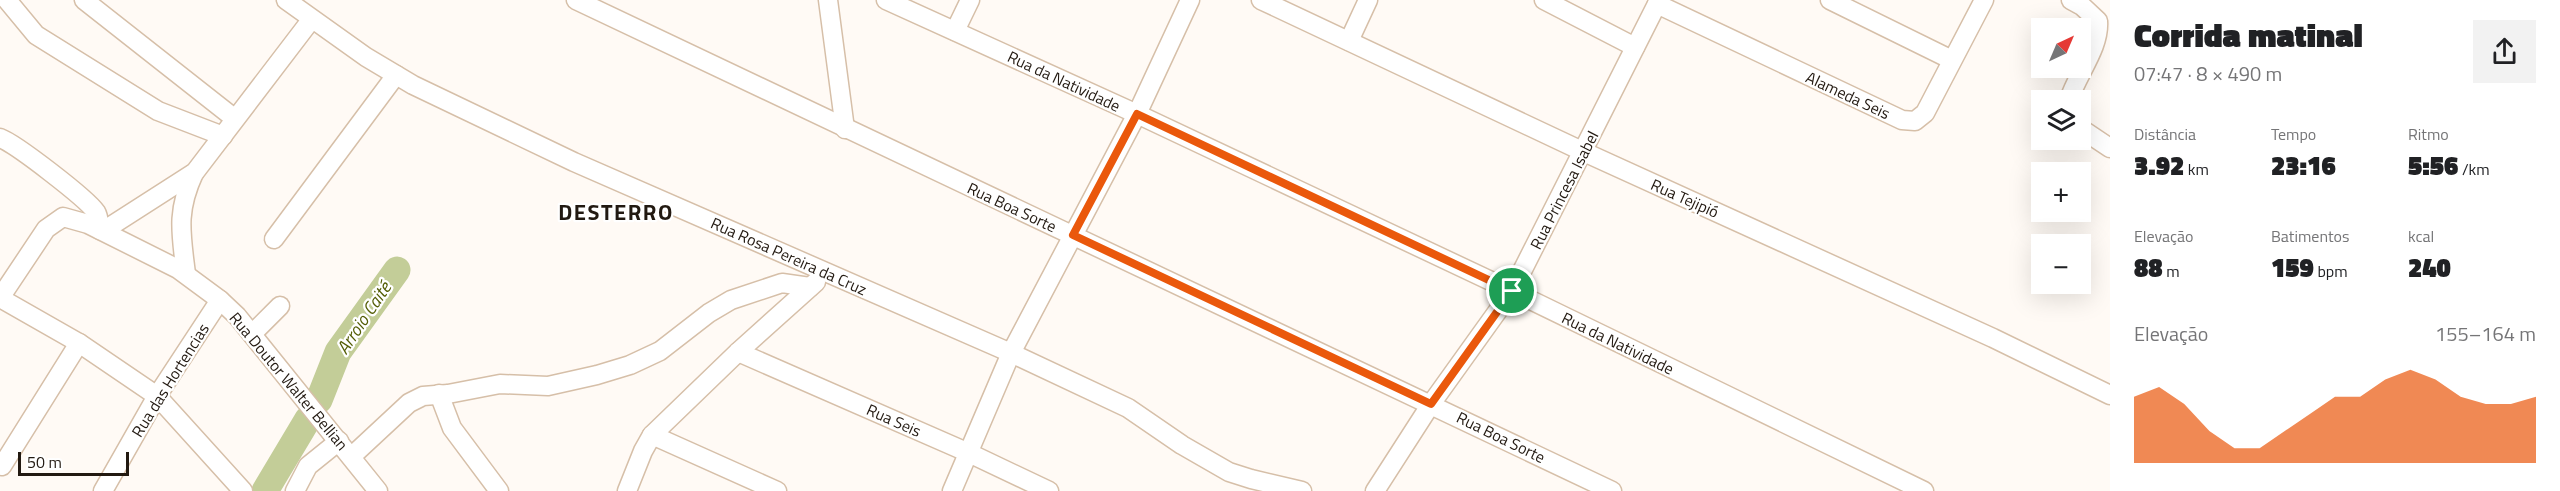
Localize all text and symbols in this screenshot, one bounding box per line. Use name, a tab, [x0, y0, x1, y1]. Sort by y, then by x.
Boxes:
text: Corrida matinal	[2134, 10, 2363, 60]
north arrow	[2031, 18, 2091, 78]
map controls	[2031, 18, 2091, 294]
button: share	[2473, 20, 2536, 83]
street label: Rua da Natividade	[1004, 44, 1124, 118]
text: 07:47 · 8 × 490 m	[2134, 58, 2282, 89]
street label: Alameda Seis	[1802, 65, 1894, 125]
button: layers	[2031, 90, 2091, 150]
text: Distância	[2134, 122, 2196, 146]
text: Tempo	[2271, 122, 2316, 146]
text: Ritmo	[2408, 122, 2449, 146]
street label: Rua Princesa Isabel	[1524, 126, 1604, 254]
text: 3.92	[2134, 146, 2184, 185]
text: 23:16	[2271, 146, 2336, 185]
text: 5:56	[2408, 146, 2458, 185]
text: km	[2184, 157, 2209, 181]
text: /km	[2458, 157, 2490, 181]
button: +	[2031, 162, 2091, 222]
street label: Rua Tejipió	[1647, 172, 1723, 224]
street label: Rua Boa Sorte	[963, 176, 1061, 238]
district label: DESTERRO	[558, 195, 674, 229]
street label: Rua Rosa Pereira da Cruz	[707, 211, 871, 301]
text: Elevação	[2134, 224, 2194, 248]
text: Batimentos	[2271, 224, 2350, 248]
text: kcal	[2408, 224, 2434, 248]
button: −	[2031, 234, 2091, 294]
text: 88	[2134, 248, 2163, 287]
text: 159	[2271, 248, 2314, 287]
text: 240	[2408, 248, 2451, 287]
text: m	[2163, 259, 2180, 283]
text: bpm	[2314, 259, 2348, 283]
pin	[1486, 265, 1537, 316]
icon: arrive	[1495, 274, 1528, 307]
water label: Arroio Caité	[329, 275, 399, 359]
street label: Rua da Natividade	[1558, 305, 1678, 381]
street label: Rua Doutor Walter Bellian	[224, 307, 354, 455]
street label: Rua das Hortencias	[125, 318, 215, 442]
text: Elevação	[2134, 318, 2208, 349]
text: 155–164 m	[2435, 318, 2536, 349]
street label: Rua Seis	[863, 397, 925, 443]
street label: Rua Boa Sorte	[1453, 405, 1549, 469]
scale bar	[18, 449, 129, 476]
text: 50 m	[27, 450, 62, 474]

